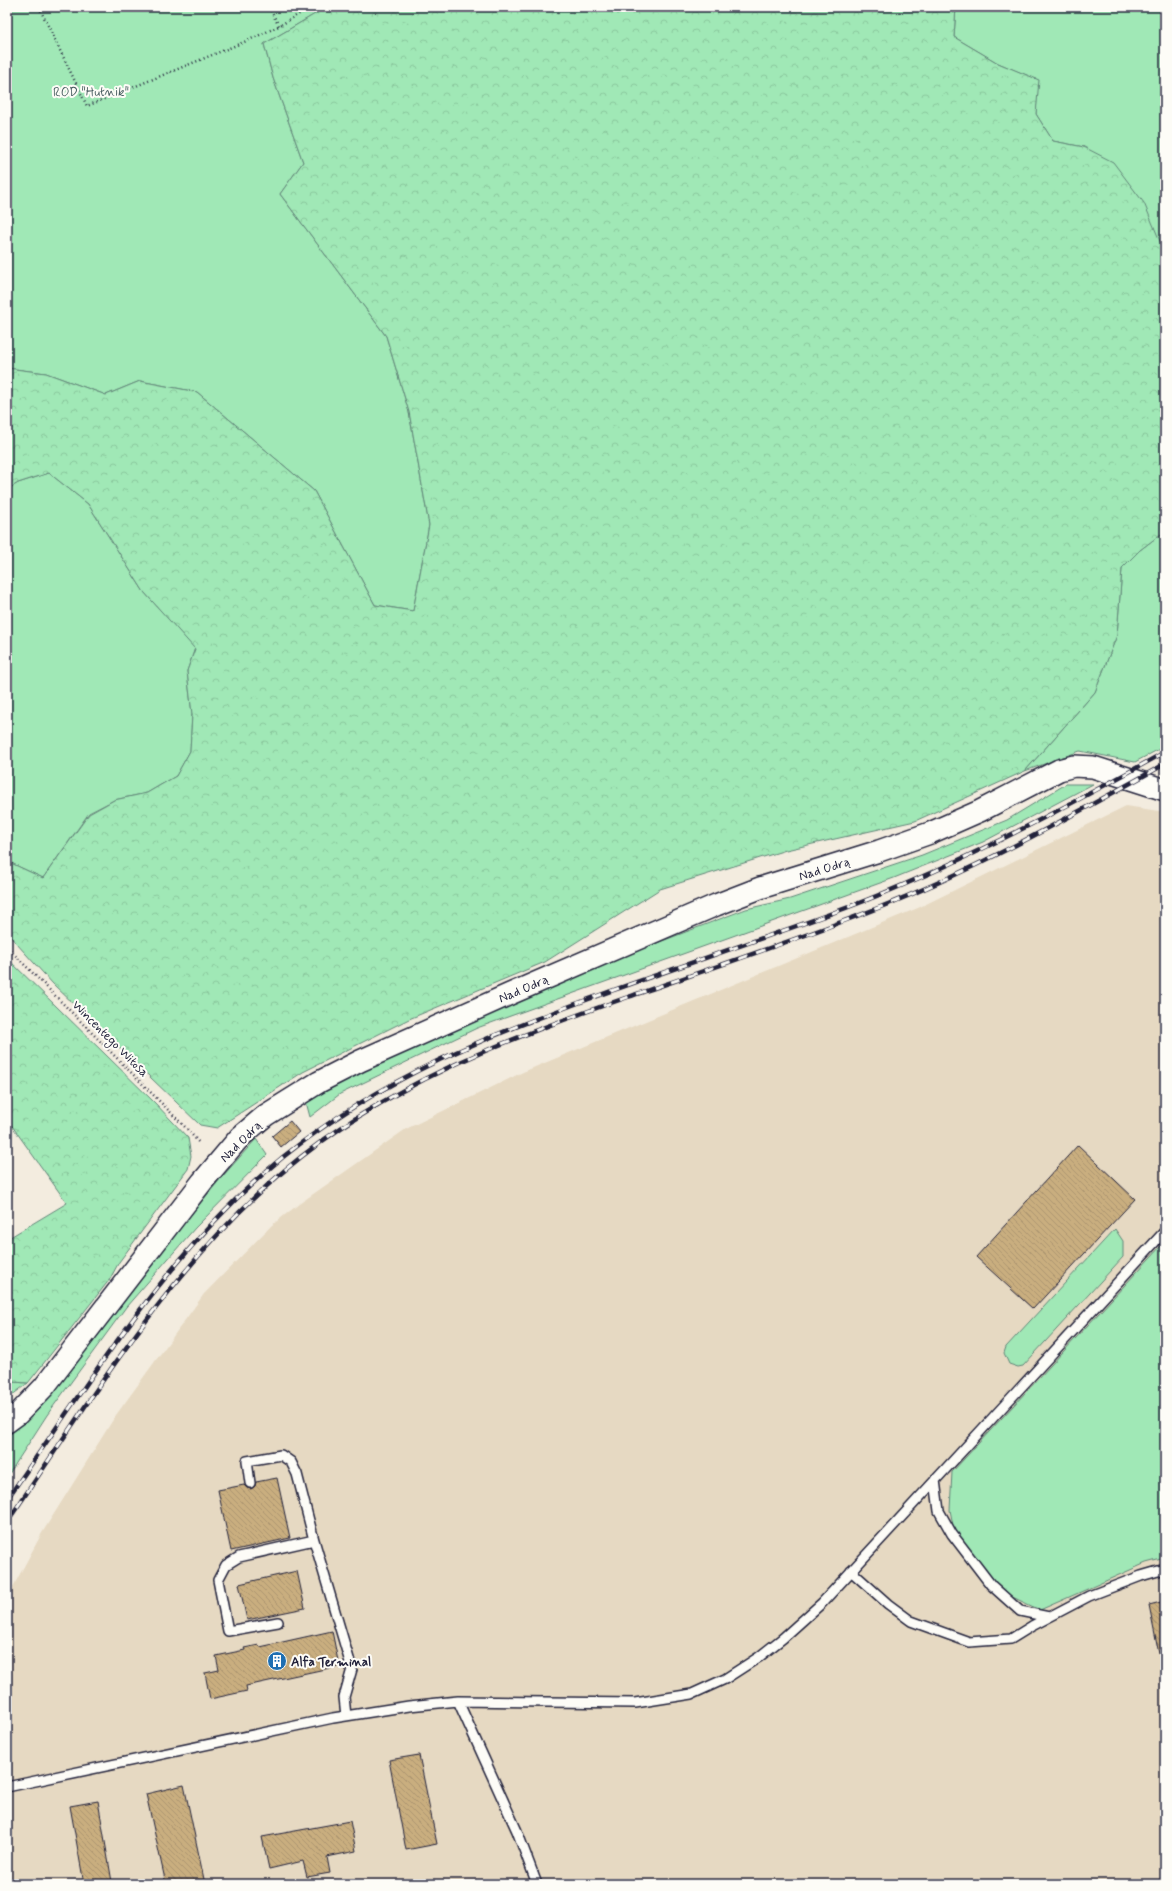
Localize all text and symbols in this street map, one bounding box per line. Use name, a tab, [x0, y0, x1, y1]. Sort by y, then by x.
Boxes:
park label: ROD "Hutnik"	[53, 84, 129, 101]
street label: Nad Odrą	[797, 853, 853, 885]
street label: Nad Odrą	[496, 971, 552, 1007]
street label: Wincentego Witosa	[67, 997, 152, 1082]
street label: Nad Odrą	[216, 1117, 266, 1167]
building icon: Alfa Terminal	[266, 1650, 288, 1672]
place label: Alfa Terminal	[291, 1654, 371, 1671]

